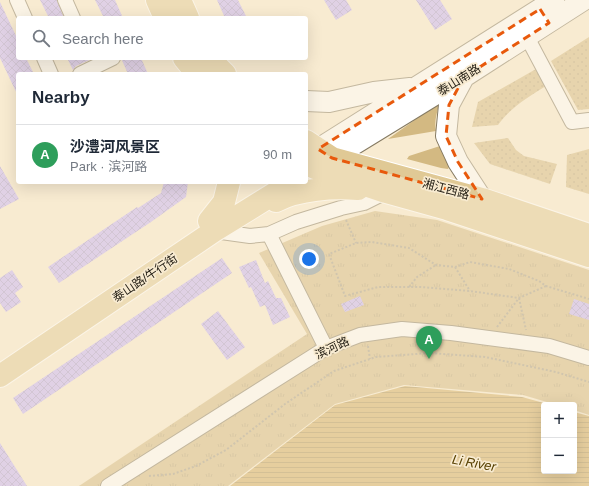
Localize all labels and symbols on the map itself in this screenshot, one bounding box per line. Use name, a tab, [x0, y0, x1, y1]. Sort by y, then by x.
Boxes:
street label: 泰山南路	[435, 61, 483, 99]
street label: 湘江西路	[421, 176, 471, 202]
your location	[299, 249, 319, 269]
street label: 泰山路/牛行街	[110, 251, 180, 305]
pin: A	[416, 326, 442, 359]
street label: 滨河路	[313, 334, 351, 362]
water label: Li River	[451, 452, 498, 474]

